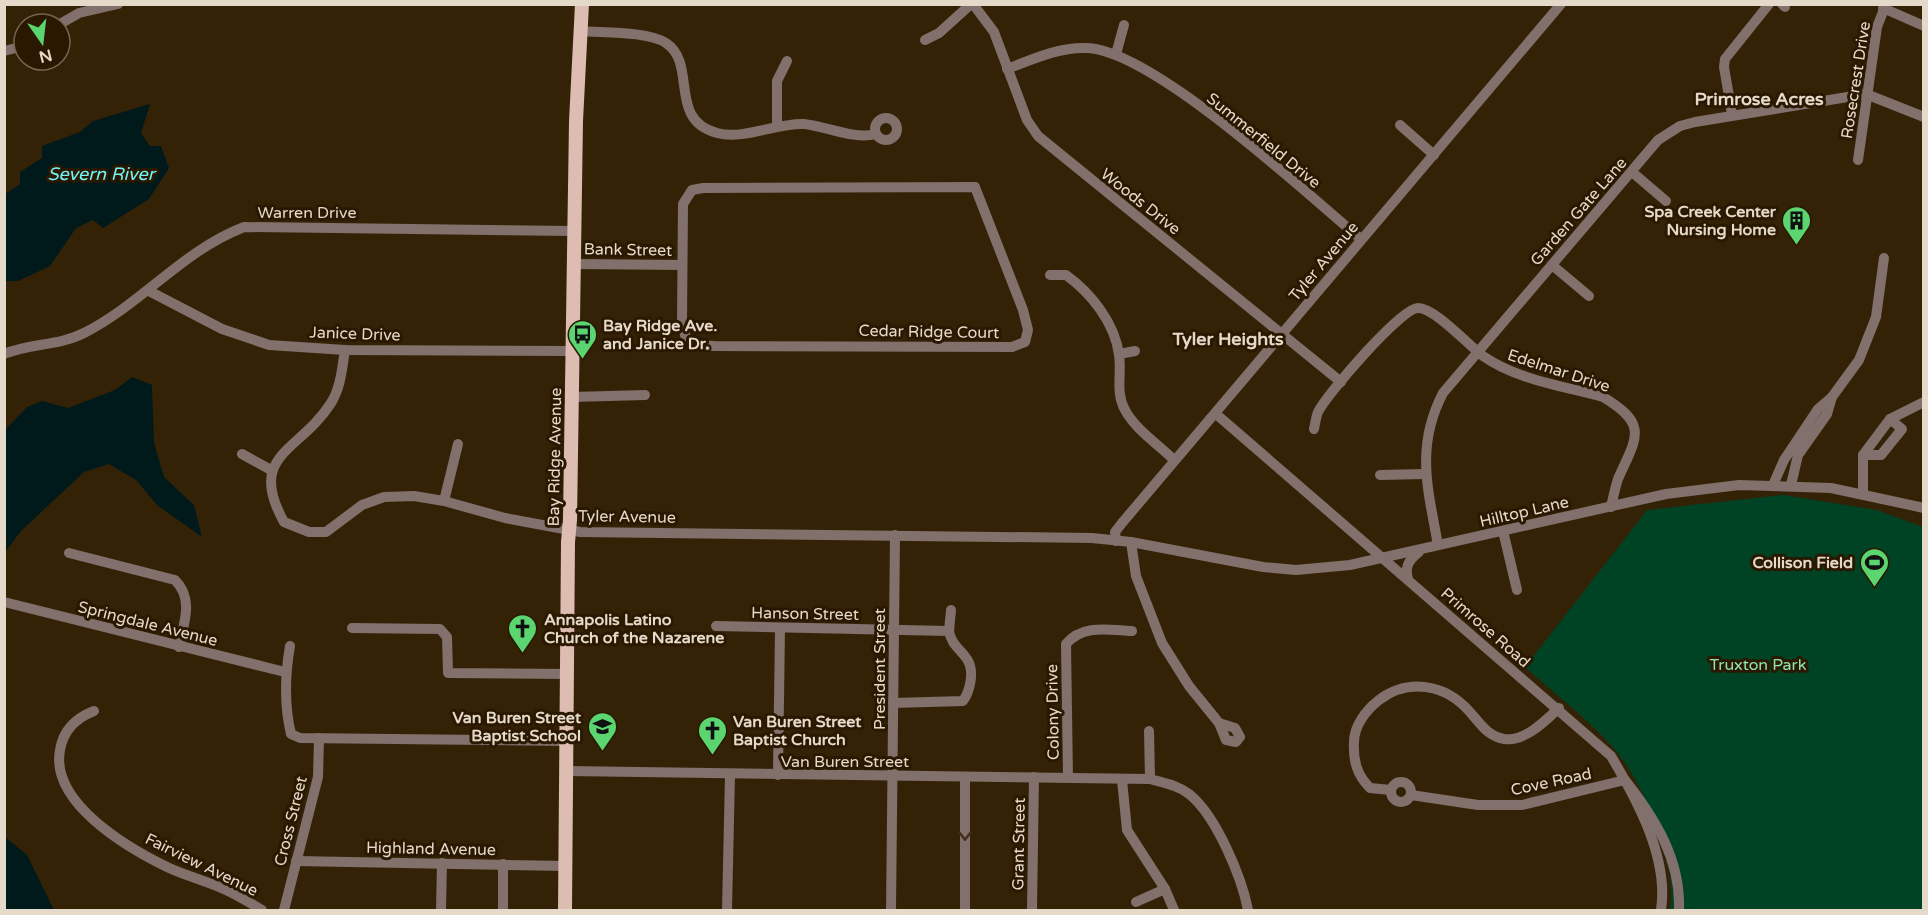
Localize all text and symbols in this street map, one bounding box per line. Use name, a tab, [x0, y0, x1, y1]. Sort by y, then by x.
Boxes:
north arrow	[12, 12, 72, 72]
street label: Rosecrest Drive	[1837, 20, 1875, 140]
text: N	[37, 44, 54, 67]
district label: Primrose Acres	[1694, 88, 1824, 110]
street label: Summerfield Drive	[1202, 89, 1324, 193]
street label: Garden Gate Lane	[1526, 153, 1631, 270]
water label: Severn River	[47, 163, 157, 185]
street label: Woods Drive	[1096, 164, 1184, 239]
place label: Spa Creek Center Nursing Home	[1644, 202, 1777, 240]
street label: Warren Drive	[258, 203, 356, 223]
building icon: Spa Creek Center Nursing Home	[1781, 204, 1813, 246]
street label: Tyler Avenue	[1285, 218, 1363, 306]
street label: Bank Street	[584, 239, 672, 261]
place label: Bay Ridge Ave. and Janice Dr.	[603, 316, 717, 354]
bus stop icon: Bay Ridge Ave. and Janice Dr.	[566, 318, 598, 360]
street label: Cedar Ridge Court	[858, 321, 999, 343]
street label: Janice Drive	[309, 322, 401, 346]
district label: Tyler Heights	[1171, 328, 1284, 350]
street label: Edelmar Drive	[1505, 345, 1612, 397]
street label: Bay Ridge Avenue	[544, 387, 566, 527]
street label: Hilltop Lane	[1478, 492, 1571, 532]
street label: Tyler Avenue	[578, 506, 676, 528]
sports icon: Collison Field	[1858, 546, 1890, 588]
place label: Collison Field	[1752, 553, 1853, 573]
street label: Primrose Road	[1436, 583, 1534, 672]
street label: Springdale Avenue	[76, 597, 220, 651]
street label: Hanson Street	[751, 603, 859, 625]
street label: President Street	[870, 608, 890, 730]
place label: Annapolis Latino Church of the Nazarene	[544, 610, 724, 648]
church icon: Annapolis Latino Church of the Nazarene	[507, 612, 539, 654]
park label: Truxton Park	[1710, 655, 1807, 675]
street label: Colony Drive	[1042, 664, 1064, 760]
place label: Van Buren Street Baptist School	[453, 708, 582, 746]
school or university icon: Van Buren Street Baptist School	[586, 710, 618, 752]
place label: Van Buren Street Baptist Church	[733, 712, 862, 750]
church icon: Van Buren Street Baptist Church	[696, 714, 728, 756]
street label: Van Buren Street	[781, 752, 909, 772]
street label: Cove Road	[1509, 764, 1594, 800]
street label: Cross Street	[270, 774, 312, 868]
street label: Grant Street	[1008, 797, 1030, 891]
street label: Fairview Avenue	[142, 829, 261, 901]
one-way arrow	[959, 831, 971, 840]
street label: Highland Avenue	[366, 838, 496, 860]

